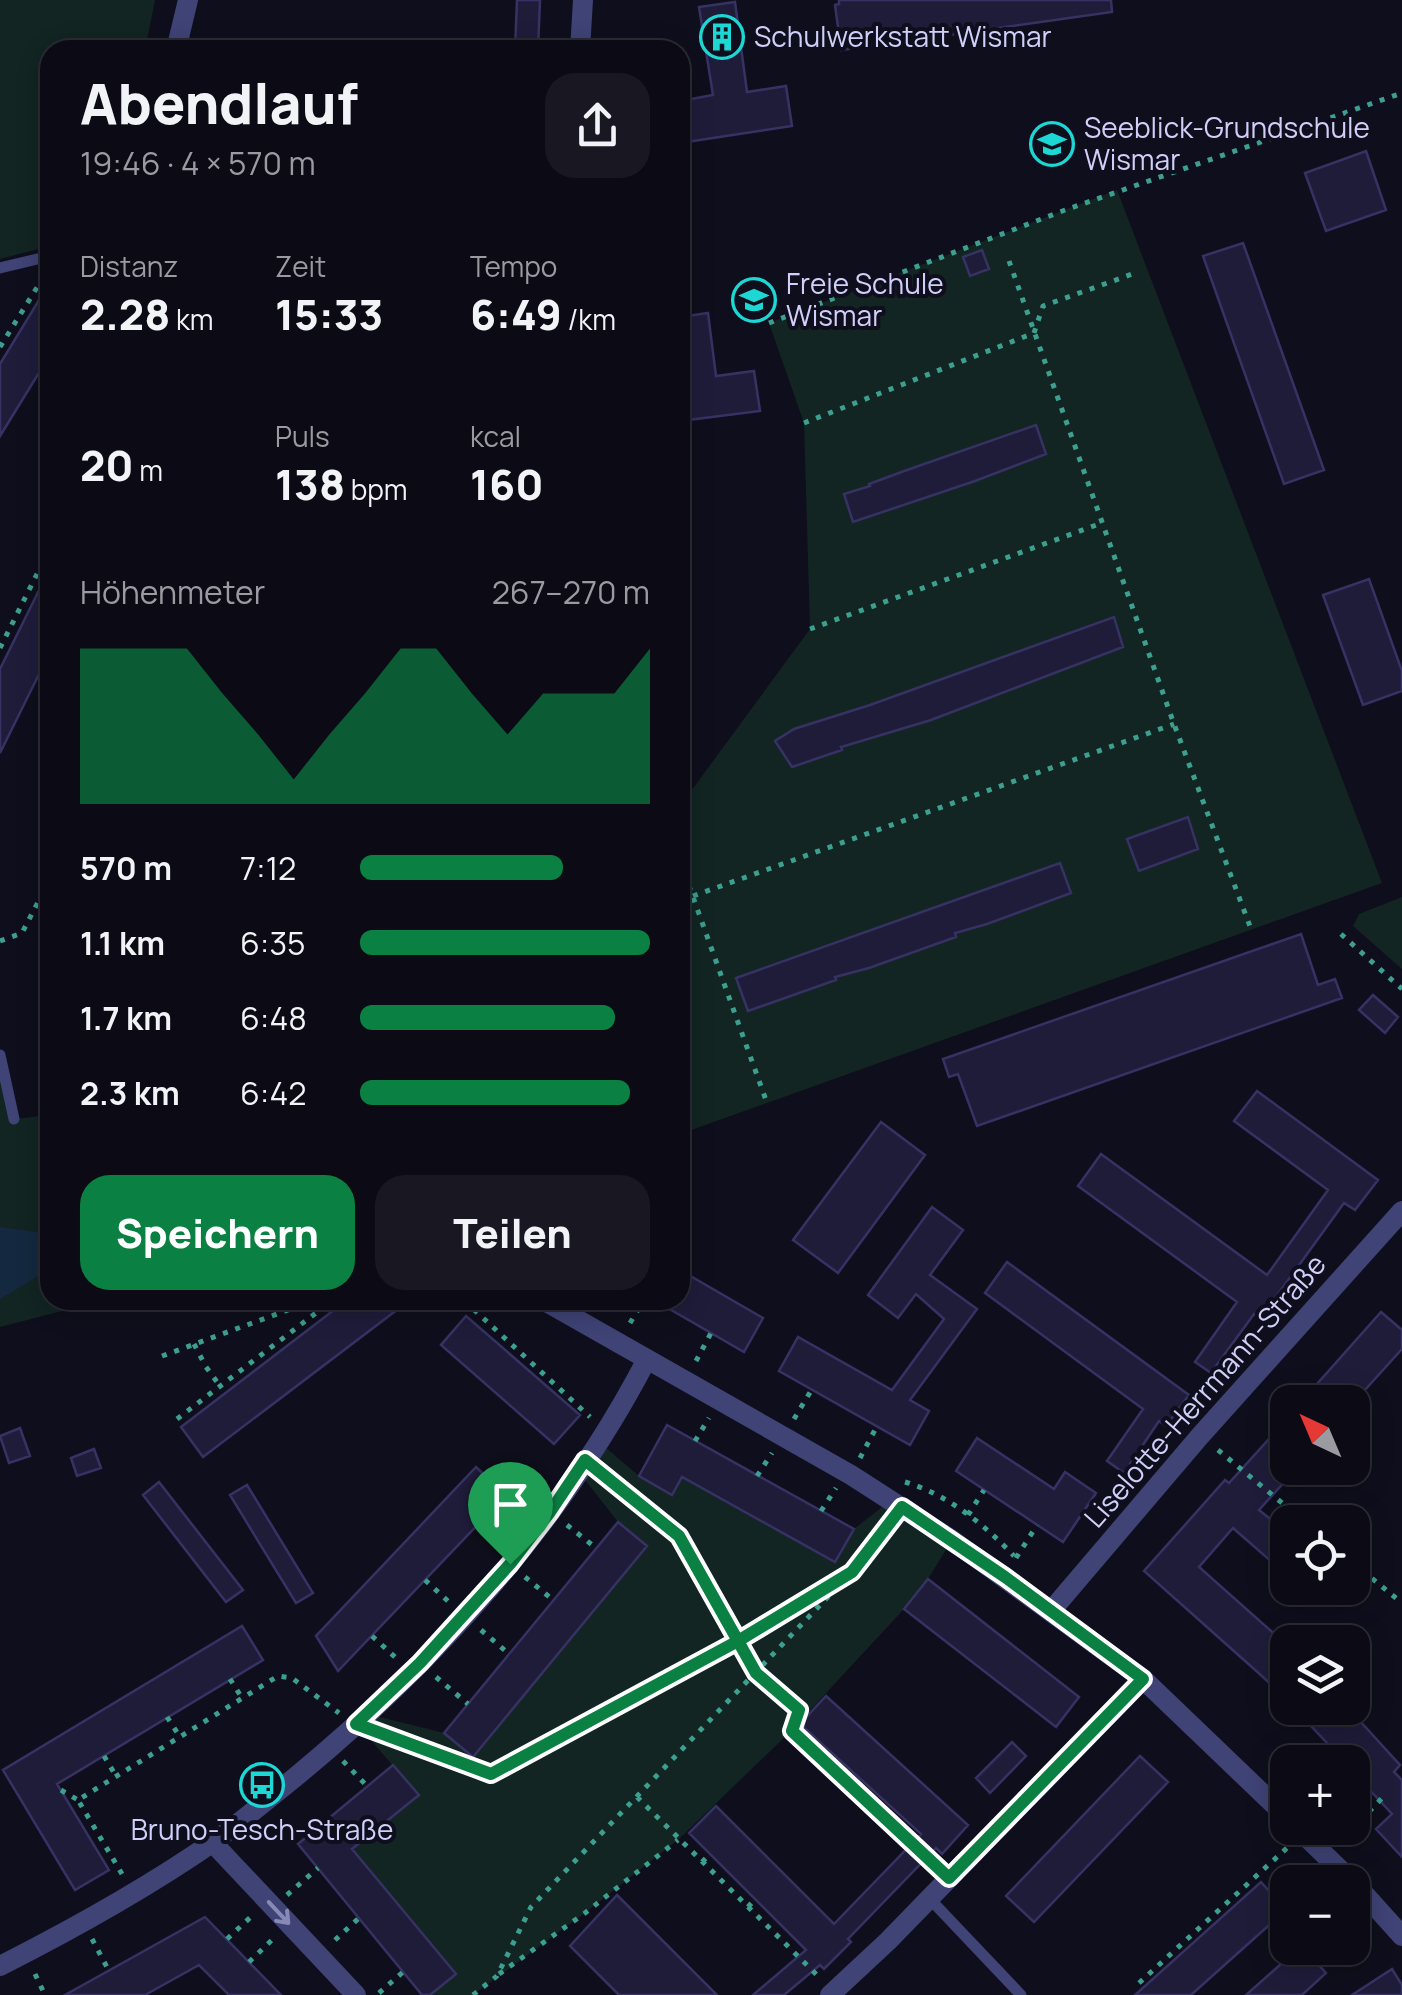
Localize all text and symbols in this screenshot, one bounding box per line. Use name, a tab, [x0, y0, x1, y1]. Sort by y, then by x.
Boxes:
building icon: Schulwerkstatt Wismar	[699, 14, 745, 60]
place label: Schulwerkstatt Wismar	[754, 17, 1052, 55]
text: Abendlauf	[80, 65, 358, 141]
button: share	[545, 73, 650, 178]
place label: Seeblick-Grundschule Wismar	[1084, 108, 1370, 178]
school or university icon: Seeblick-Grundschule Wismar	[1029, 121, 1075, 167]
text: 19:46 · 4 × 570 m	[80, 141, 316, 185]
text: Distanz	[80, 247, 178, 285]
text: Zeit	[275, 247, 326, 285]
text: Tempo	[470, 247, 557, 285]
place label: Freie Schule Wismar	[786, 264, 944, 334]
school or university icon: Freie Schule Wismar	[731, 277, 777, 323]
text: 2.28	[80, 285, 170, 343]
text: 15:33	[275, 285, 383, 343]
text: 6:49	[470, 285, 562, 343]
text: km	[170, 300, 214, 338]
text: /km	[562, 300, 616, 338]
text: Puls	[275, 417, 330, 455]
text: kcal	[470, 417, 521, 455]
text: 20	[80, 436, 134, 494]
text: m	[134, 451, 163, 489]
text: 138	[275, 455, 345, 513]
text: 160	[470, 455, 544, 513]
text: bpm	[345, 470, 408, 508]
text: Höhenmeter	[80, 570, 265, 614]
text: 267–270 m	[492, 570, 650, 614]
text: 570 m	[80, 846, 172, 890]
text: 7:12	[240, 846, 296, 890]
text: 1.1 km	[80, 921, 165, 965]
text: 6:35	[240, 921, 306, 965]
text: 1.7 km	[80, 996, 172, 1040]
text: 6:48	[240, 996, 307, 1040]
text: 2.3 km	[80, 1071, 180, 1115]
text: 6:42	[240, 1071, 307, 1115]
button: Speichern	[80, 1175, 355, 1290]
button: Teilen	[375, 1175, 650, 1290]
street label: Liselotte-Herrmann-Straße	[1075, 1246, 1334, 1535]
north arrow	[1270, 1385, 1370, 1485]
map controls	[1270, 1385, 1370, 1965]
pin	[468, 1462, 553, 1565]
icon: arrive	[483, 1477, 538, 1532]
button: locate	[1270, 1505, 1370, 1605]
button: layers	[1270, 1625, 1370, 1725]
button: +	[1270, 1745, 1370, 1845]
bus stop icon: Bruno-Tesch-Straße	[239, 1762, 285, 1808]
place label: Bruno-Tesch-Straße	[131, 1810, 393, 1848]
button: −	[1270, 1865, 1370, 1965]
one-way arrow	[267, 1901, 291, 1925]

